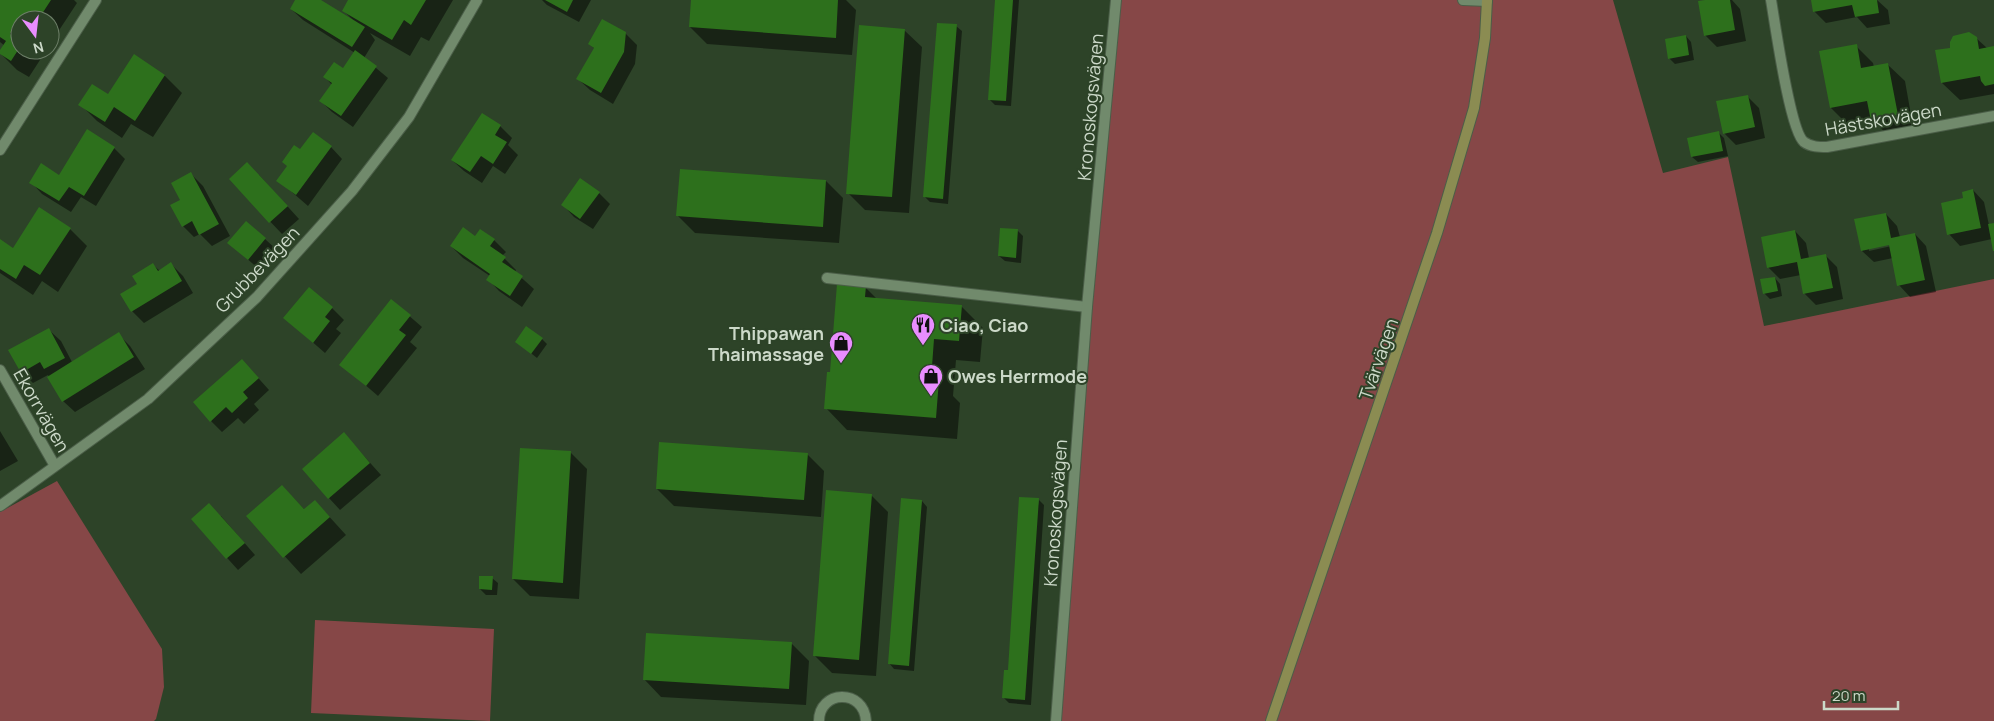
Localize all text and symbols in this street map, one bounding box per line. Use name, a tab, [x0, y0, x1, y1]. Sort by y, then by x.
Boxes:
north arrow	[10, 10, 60, 60]
street label: Kronoskogsvägen	[1072, 32, 1108, 182]
text: N	[31, 38, 46, 59]
street label: Hästskovägen	[1823, 97, 1943, 141]
street label: Grubbevägen	[210, 221, 304, 317]
restaurant icon: Ciao, Ciao	[910, 312, 936, 346]
place label: Ciao, Ciao	[940, 313, 1028, 337]
street label: Tvärvägen	[1353, 315, 1403, 403]
place label: Thippawan Thaimassage	[708, 321, 824, 366]
shop icon: Thippawan Thaimassage	[828, 330, 854, 364]
shop icon: Owes Herrmode	[918, 363, 944, 397]
street label: Ekorrvägen	[8, 364, 76, 456]
place label: Owes Herrmode	[948, 364, 1087, 388]
street label: Kronoskogsvägen	[1038, 439, 1072, 587]
scale bar	[1824, 678, 1898, 710]
text: 20 m	[1832, 685, 1865, 706]

